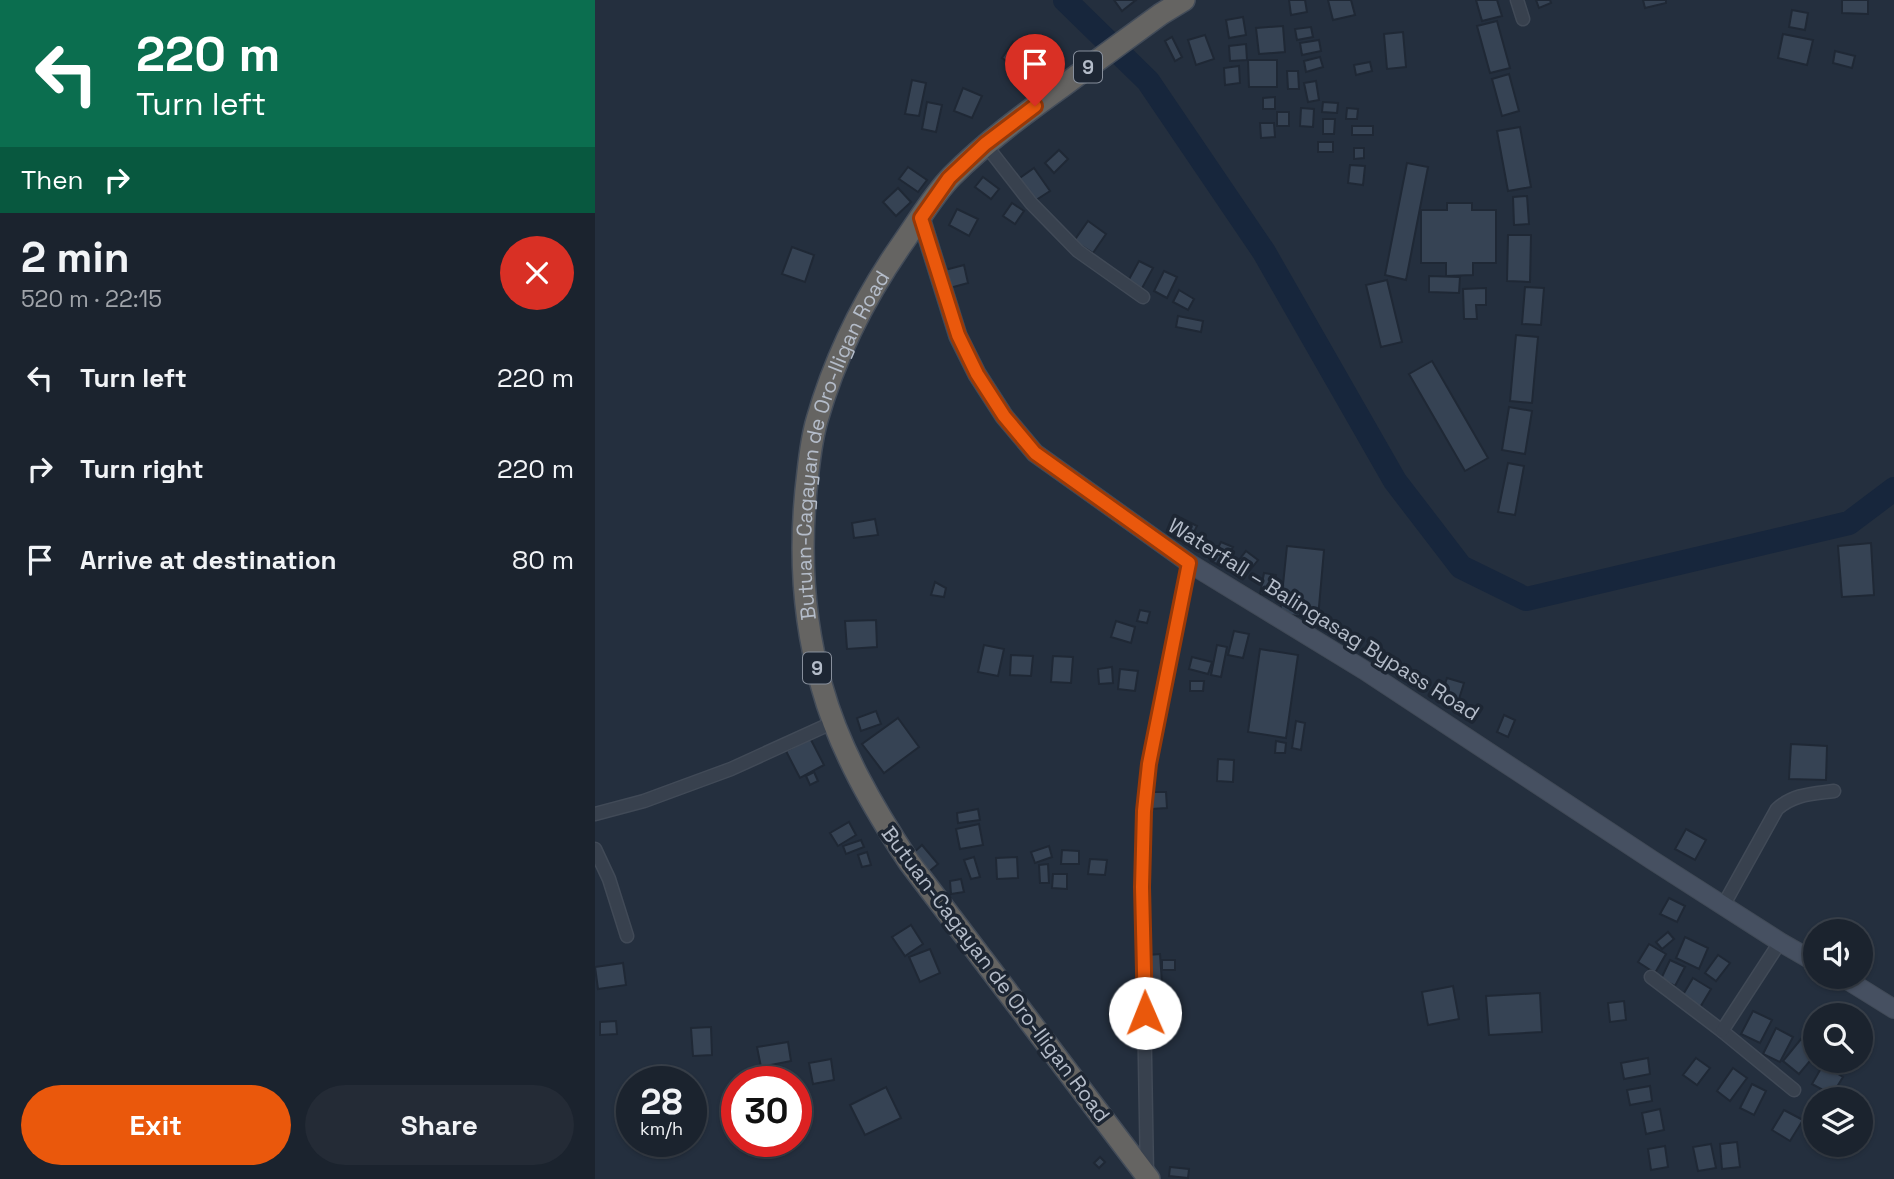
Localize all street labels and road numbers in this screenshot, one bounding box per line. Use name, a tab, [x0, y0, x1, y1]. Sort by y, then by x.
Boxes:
road number: 9	[1074, 52, 1102, 82]
street label: Butuan-Cagayan de Oro-Iligan Road	[790, 265, 895, 622]
street label: Waterfall ‒ Balingasag Bypass Road	[1163, 512, 1485, 726]
road number: 9	[803, 652, 831, 684]
street label: Butuan-Cagayan de Oro-Iligan Road	[876, 821, 1116, 1127]

